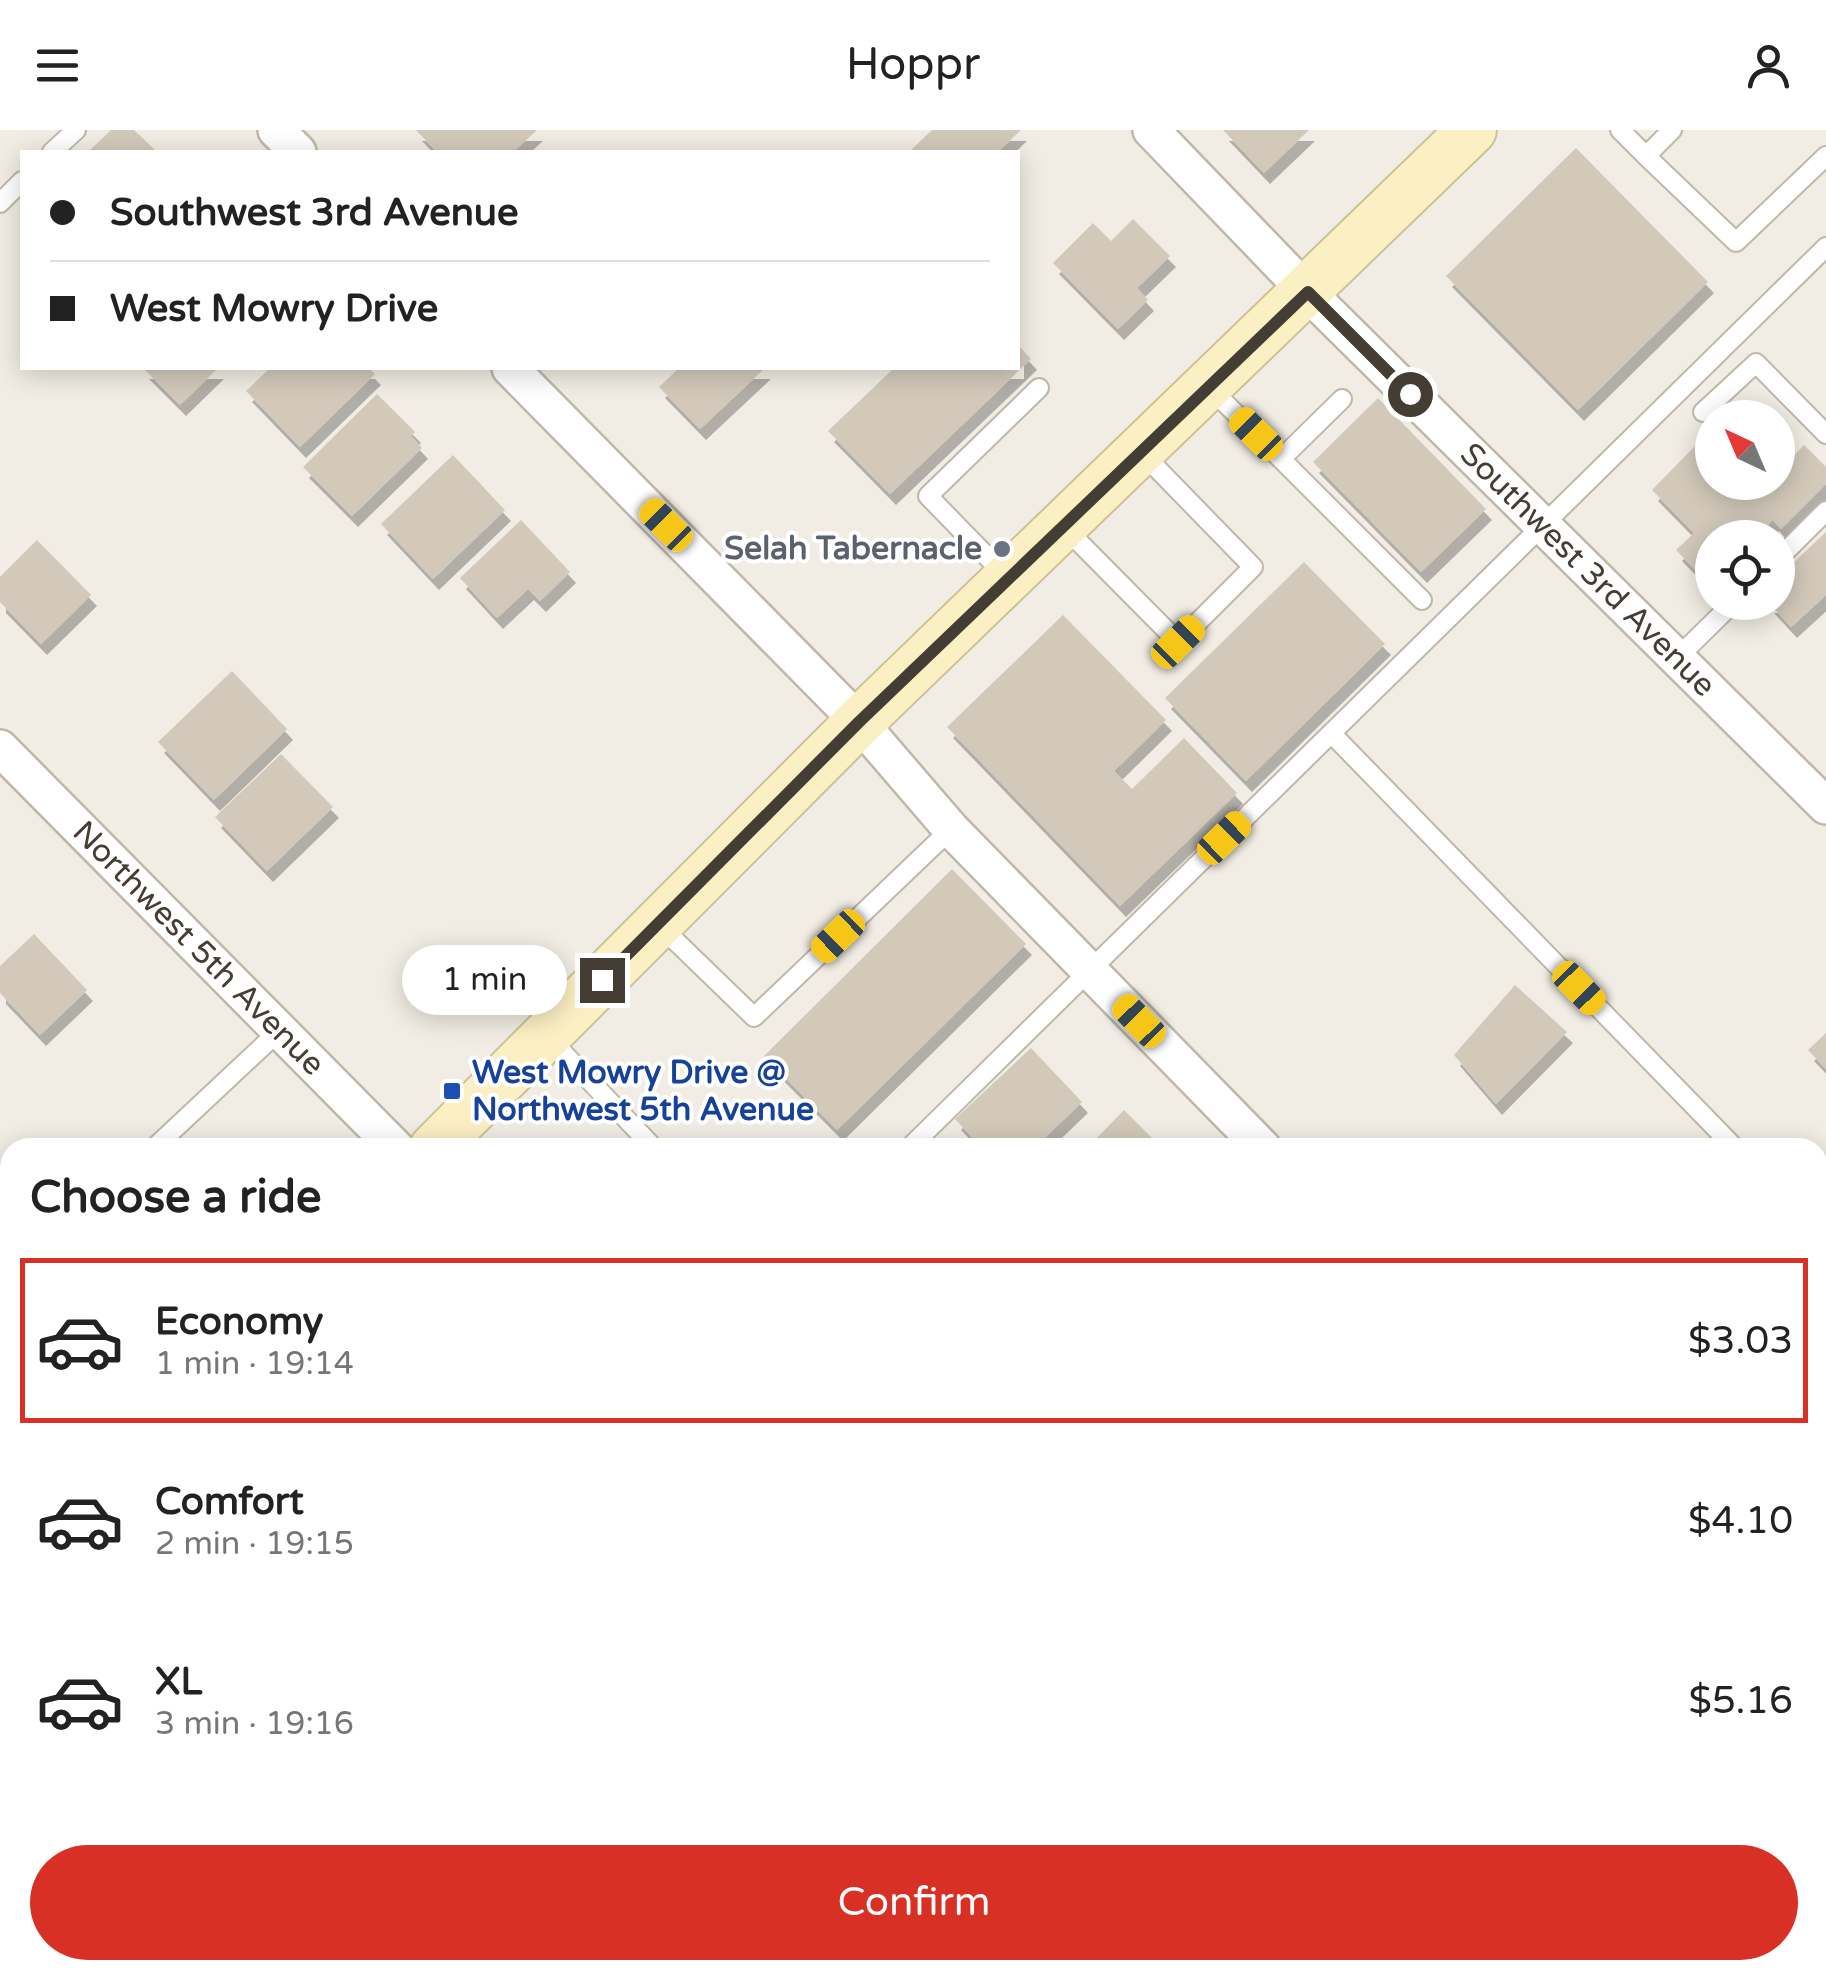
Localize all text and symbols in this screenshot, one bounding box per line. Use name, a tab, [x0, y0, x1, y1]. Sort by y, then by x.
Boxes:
icon: menu	[30, 38, 85, 93]
text: Hoppr	[846, 38, 980, 92]
icon: person	[1741, 38, 1796, 93]
text: Southwest 3rd Avenue	[110, 190, 519, 236]
text: West Mowry Drive	[110, 286, 438, 332]
route start	[1388, 372, 1433, 417]
north arrow	[1695, 400, 1795, 500]
map controls	[1695, 400, 1795, 620]
car	[1224, 402, 1288, 466]
street label: Southwest 3rd Avenue	[1452, 435, 1723, 705]
car	[634, 493, 698, 557]
button: locate	[1695, 520, 1795, 620]
place label: Selah Tabernacle	[724, 530, 982, 568]
marker: Selah Tabernacle	[991, 538, 1013, 560]
car	[1146, 610, 1210, 674]
car	[1192, 806, 1256, 870]
street label: Northwest 5th Avenue	[65, 813, 332, 1083]
car	[806, 904, 870, 968]
callout: 1 min	[402, 945, 567, 1015]
car	[1547, 956, 1611, 1020]
route end	[580, 958, 625, 1003]
text: 1 min	[442, 961, 527, 999]
car	[1107, 989, 1171, 1053]
place label: West Mowry Drive @ Northwest 5th Avenue	[472, 1054, 814, 1129]
marker: West Mowry Drive @ Northwest 5th Avenue	[441, 1080, 463, 1102]
text: Choose a ride	[30, 1171, 321, 1225]
icon: car	[35, 1296, 125, 1386]
text: Economy	[155, 1299, 323, 1345]
text: $3.03	[1688, 1318, 1793, 1364]
text: 1 min · 19:14	[155, 1345, 354, 1383]
icon: car	[35, 1476, 125, 1566]
text: Comfort	[155, 1479, 304, 1525]
text: $4.10	[1688, 1498, 1793, 1544]
text: 2 min · 19:15	[155, 1525, 354, 1563]
icon: car	[35, 1656, 125, 1746]
text: XL	[155, 1659, 202, 1705]
text: $5.16	[1688, 1678, 1793, 1724]
text: 3 min · 19:16	[155, 1705, 354, 1743]
button: Confirm	[30, 1845, 1798, 1960]

